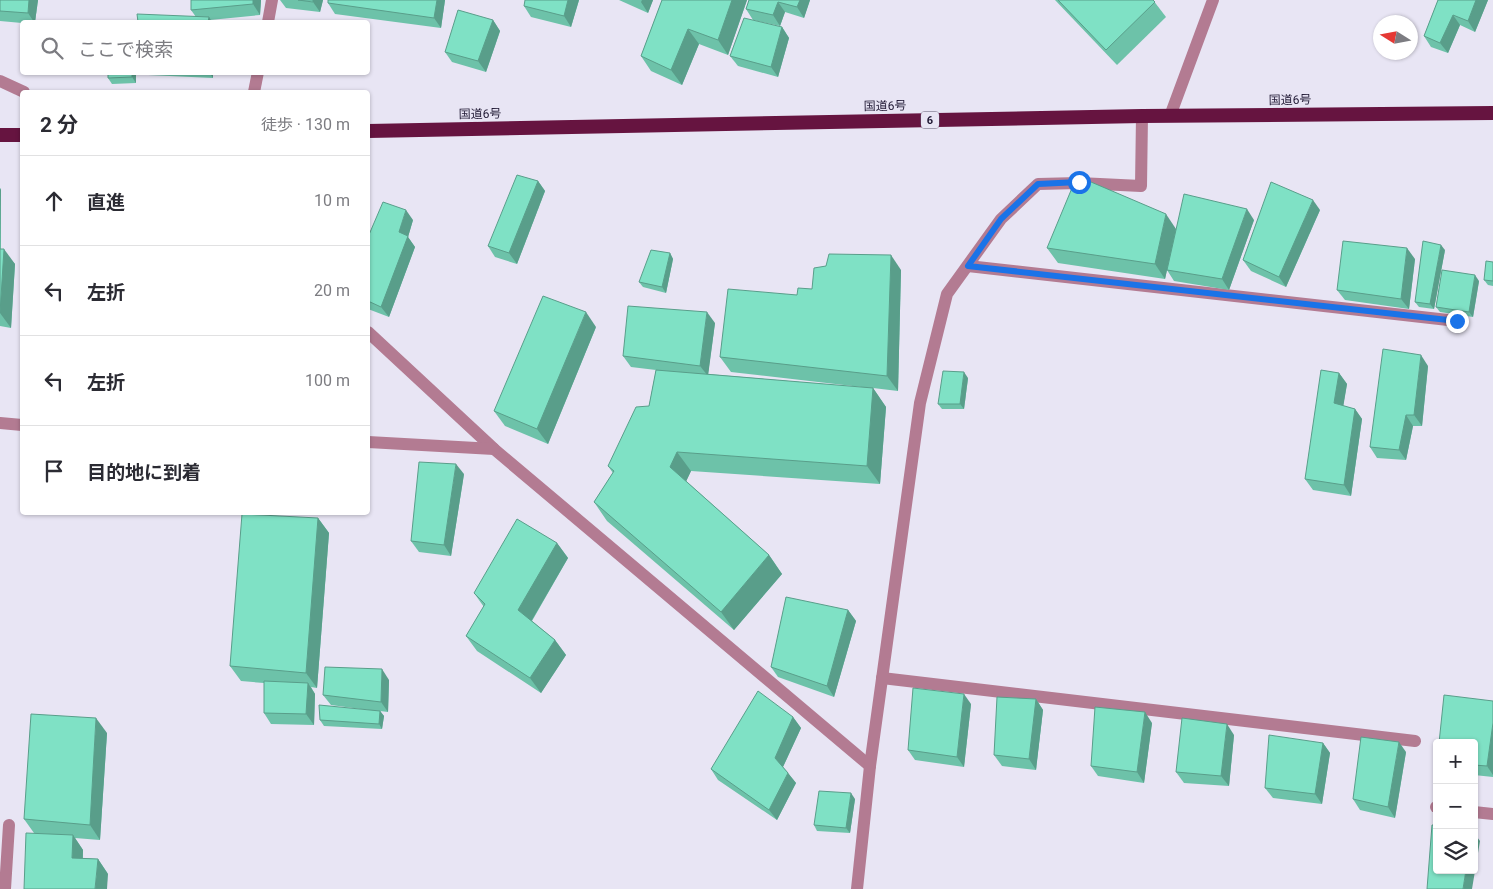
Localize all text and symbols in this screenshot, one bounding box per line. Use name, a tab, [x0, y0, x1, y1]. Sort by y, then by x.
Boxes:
north arrow	[1373, 15, 1418, 60]
search box	[20, 20, 370, 75]
icon: search	[38, 34, 66, 62]
text: ここで検索	[78, 38, 173, 61]
street label: 国道6号	[1269, 93, 1311, 107]
street label: 国道6号	[864, 99, 906, 113]
street label: 国道6号	[459, 107, 501, 121]
road number: 6	[921, 112, 939, 128]
text: 2 分	[40, 113, 78, 137]
text: 徒歩 · 130 m	[261, 115, 350, 134]
route start	[1068, 171, 1091, 194]
icon: ahead	[40, 187, 68, 215]
text: 直進	[87, 191, 125, 214]
text: 10 m	[314, 191, 350, 210]
icon: left	[40, 277, 68, 305]
text: 左折	[87, 281, 125, 304]
text: 20 m	[314, 281, 350, 300]
route end	[1446, 310, 1469, 333]
icon: left	[40, 367, 68, 395]
text: 左折	[87, 371, 125, 394]
text: 100 m	[305, 371, 350, 390]
icon: arrive	[40, 457, 68, 485]
text: 目的地に到着	[87, 461, 201, 484]
map controls	[1433, 739, 1478, 874]
button: +	[1433, 739, 1478, 784]
button: −	[1433, 784, 1478, 829]
button: layers	[1433, 829, 1478, 874]

